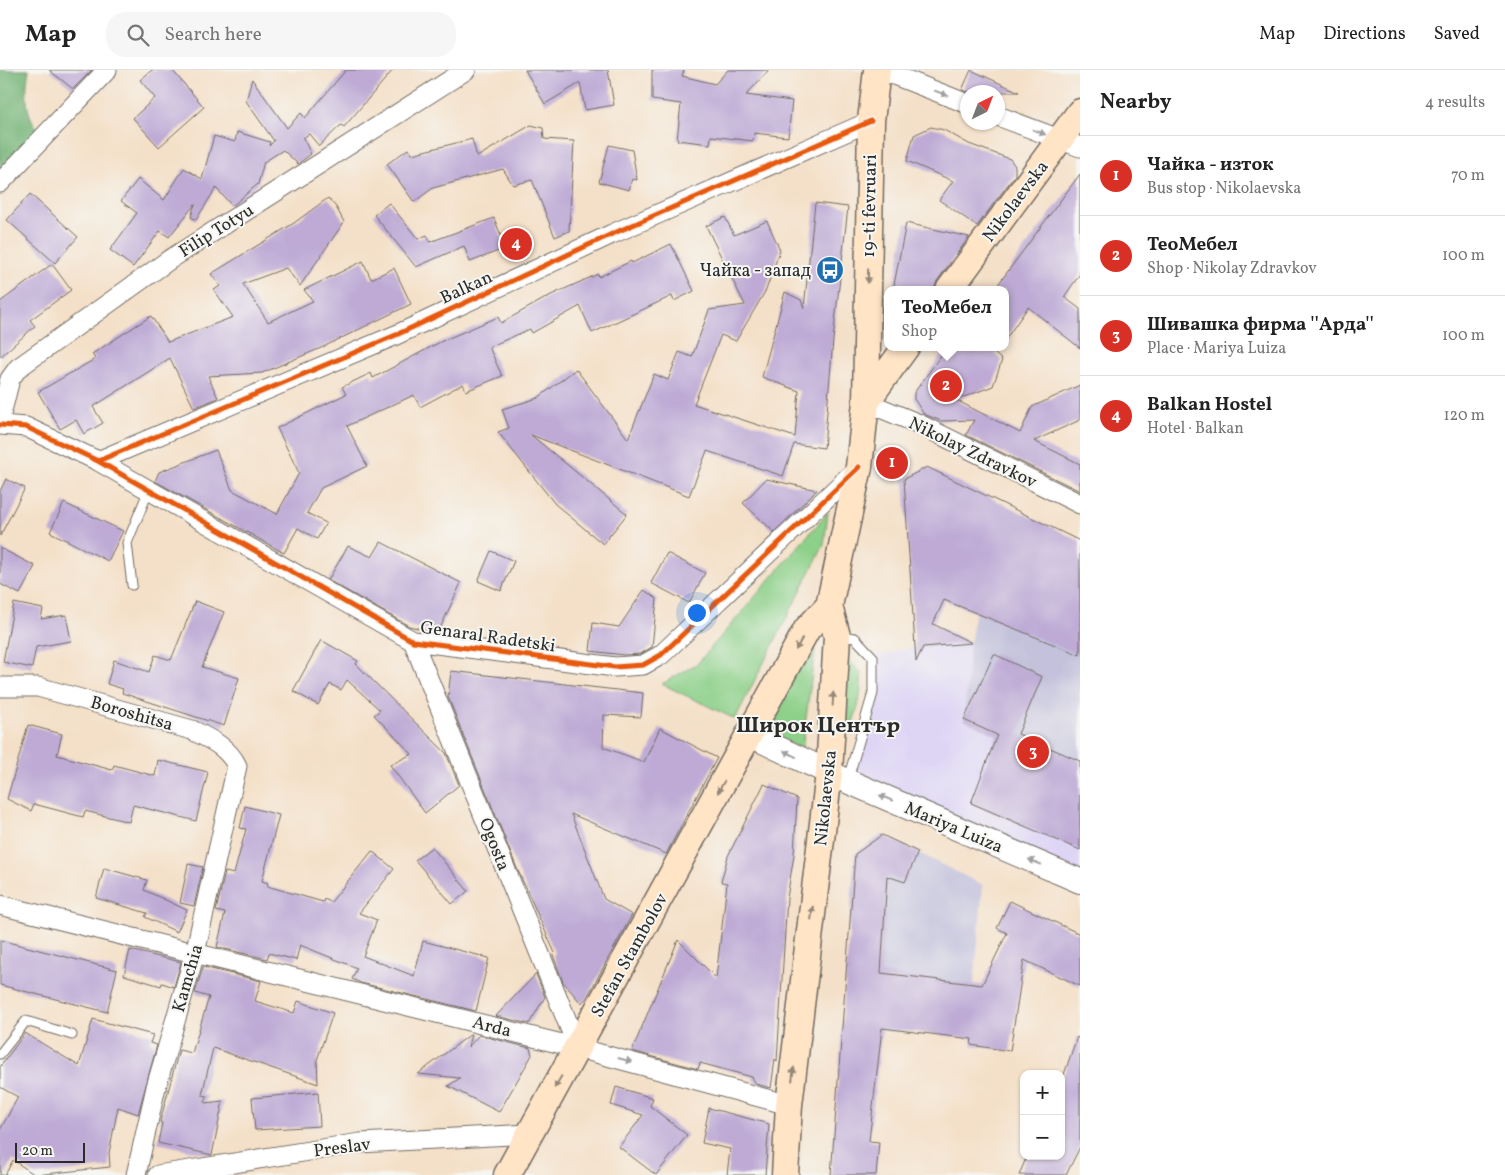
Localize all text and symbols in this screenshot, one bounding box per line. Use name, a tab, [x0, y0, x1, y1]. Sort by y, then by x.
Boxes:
search box	[106, 12, 456, 57]
text: Map	[25, 18, 76, 52]
icon: search	[124, 21, 152, 49]
text: Search here	[164, 22, 262, 48]
text: Map	[1259, 22, 1295, 47]
text: Directions	[1323, 22, 1406, 47]
text: Saved	[1434, 22, 1480, 47]
north arrow	[960, 85, 1005, 130]
text: Nearby	[1100, 88, 1171, 117]
one-way arrow	[934, 90, 948, 98]
text: 4 results	[1425, 92, 1485, 114]
one-way arrow	[1031, 129, 1046, 136]
text: Чайка - изток	[1147, 152, 1274, 178]
street label: 19-ti fevruari	[857, 154, 884, 258]
street label: Nikolaevska	[977, 156, 1055, 248]
text: 1	[1113, 165, 1119, 187]
text: 70 m	[1451, 165, 1485, 187]
text: Bus stop · Nikolaevska	[1147, 178, 1301, 200]
street label: Filip Totyu	[174, 198, 259, 264]
pin: 4	[500, 225, 532, 263]
text: ТеоМебел	[1147, 232, 1238, 258]
text: 2	[1112, 245, 1120, 267]
text: 100 m	[1442, 245, 1485, 267]
bus stop icon: Чайка - запад	[815, 255, 845, 285]
text: Shop · Nikolay Zdravkov	[1147, 258, 1317, 280]
place label: Чайка - запад	[700, 259, 811, 284]
street label: Balkan	[436, 265, 497, 311]
one-way arrow	[864, 268, 872, 284]
popup	[884, 286, 1009, 351]
text: ТеоМебел	[901, 295, 992, 321]
text: Шивашка фирма ''Арда''	[1147, 312, 1374, 338]
text: Shop	[901, 321, 937, 343]
text: 3	[1112, 325, 1120, 347]
text: 100 m	[1442, 325, 1485, 347]
text: Place · Mariya Luiza	[1147, 338, 1286, 360]
pin: 2	[930, 367, 962, 405]
text: Balkan Hostel	[1147, 392, 1272, 418]
text: 4	[1111, 405, 1121, 427]
text: 120 m	[1443, 405, 1485, 427]
street label: Nikolay Zdravkov	[904, 411, 1041, 495]
text: Hotel · Balkan	[1147, 418, 1244, 440]
pin: 1	[876, 444, 908, 482]
your location	[684, 600, 710, 626]
street label: Genaral Radetski	[419, 616, 557, 659]
one-way arrow	[795, 637, 803, 652]
street label: Boroshitsa	[87, 691, 176, 738]
one-way arrow	[830, 691, 838, 707]
district label: Широк Център	[736, 711, 900, 742]
pin: 3	[1017, 733, 1049, 771]
street label: Nikolaevska	[809, 749, 844, 847]
one-way arrow	[782, 750, 797, 758]
one-way arrow	[717, 779, 725, 794]
one-way arrow	[878, 794, 893, 802]
street label: Mariya Luiza	[900, 796, 1006, 860]
street label: Ogosta	[472, 814, 515, 875]
one-way arrow	[1027, 858, 1042, 866]
street label: Stefan Stambolov	[586, 889, 675, 1022]
one-way arrow	[808, 904, 816, 920]
street label: Kamchia	[167, 941, 210, 1015]
street label: Arda	[470, 1011, 514, 1044]
one-way arrow	[617, 1057, 632, 1065]
one-way arrow	[789, 1066, 797, 1082]
map controls	[1020, 1070, 1065, 1160]
button: +	[1020, 1070, 1065, 1115]
one-way arrow	[554, 1075, 562, 1090]
button: −	[1020, 1115, 1065, 1160]
street label: Preslav	[312, 1133, 373, 1164]
scale bar	[15, 1140, 85, 1163]
text: 20 m	[22, 1142, 53, 1161]

